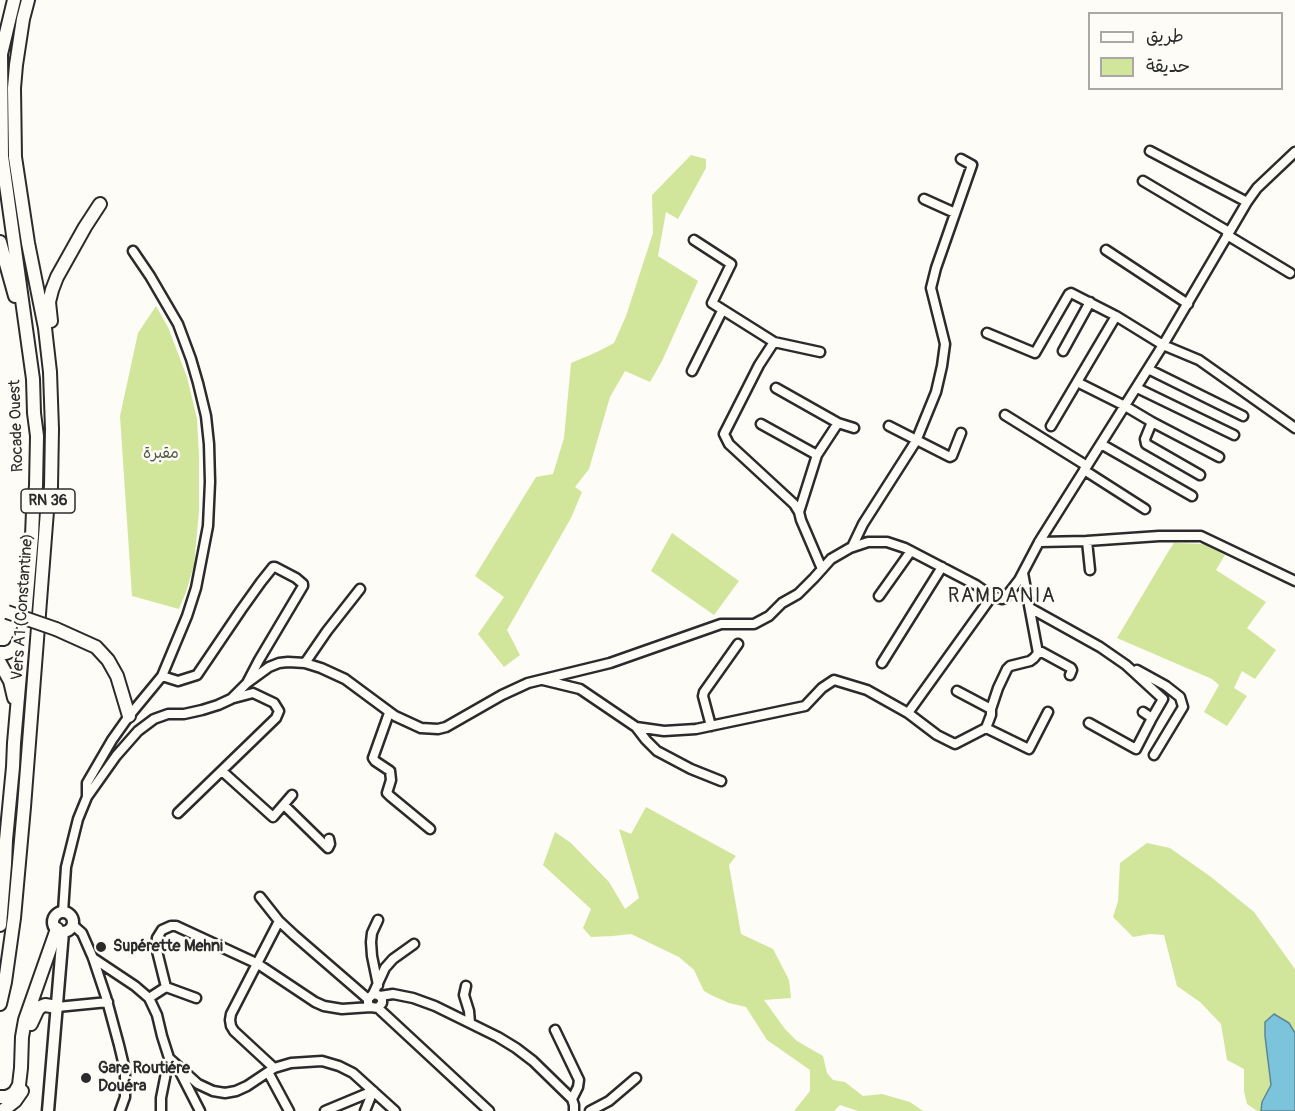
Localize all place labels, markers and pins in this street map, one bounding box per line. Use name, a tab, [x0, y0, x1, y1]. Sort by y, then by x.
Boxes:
place label: Supérette Mehni	[113, 937, 223, 957]
marker: Supérette Mehni	[94, 940, 108, 954]
place label: Gare Routiére Douéra	[98, 1059, 190, 1097]
marker: Gare Routiére Douéra	[79, 1071, 93, 1085]

